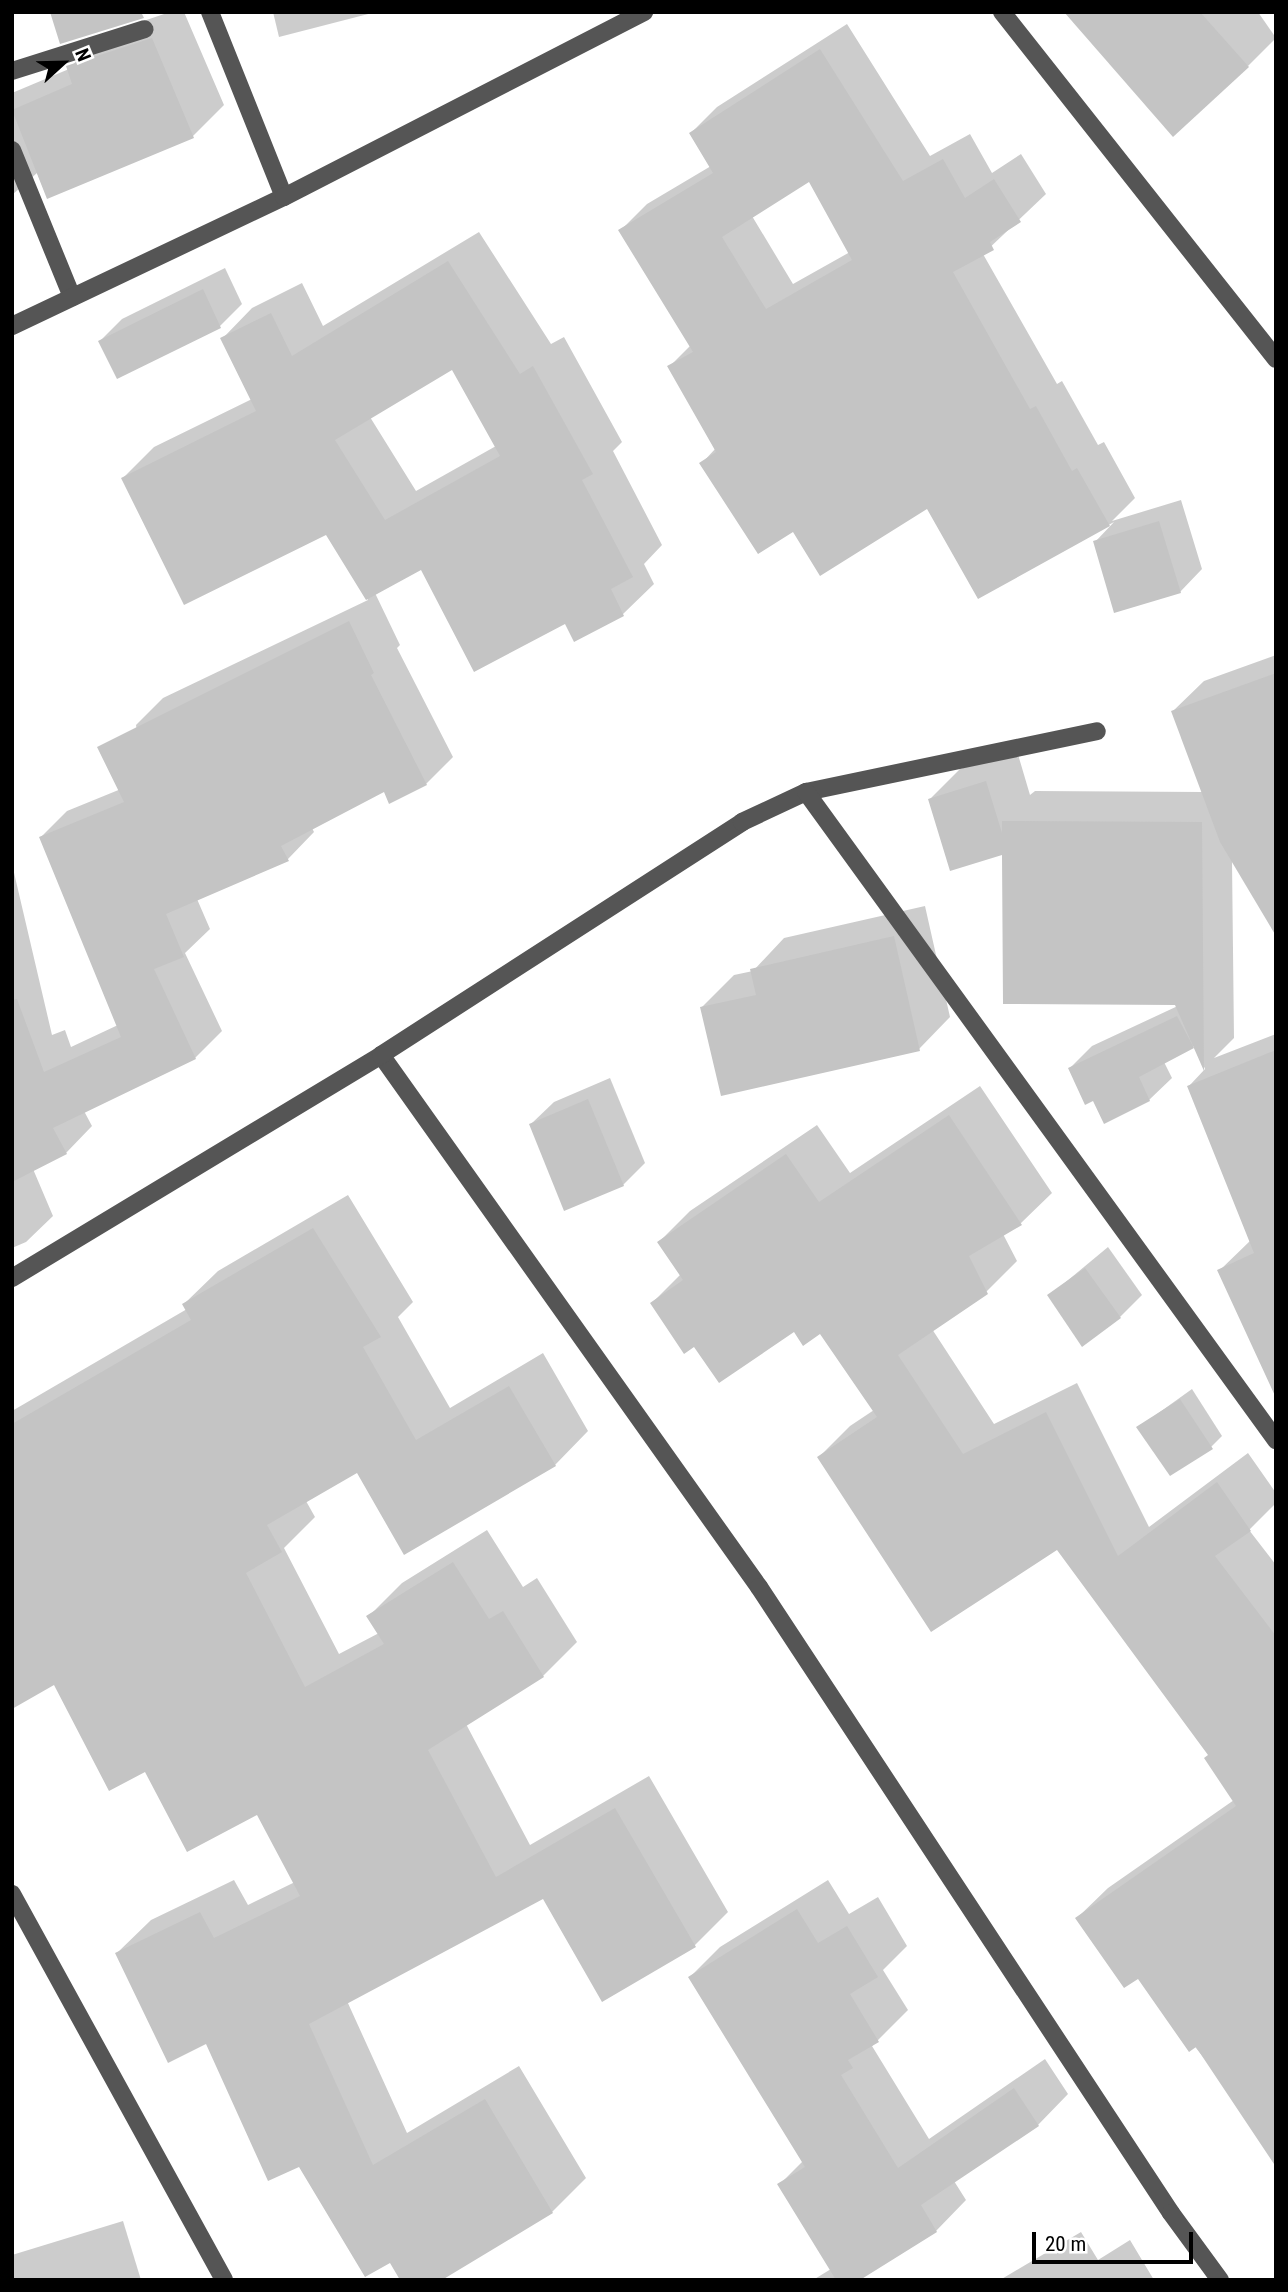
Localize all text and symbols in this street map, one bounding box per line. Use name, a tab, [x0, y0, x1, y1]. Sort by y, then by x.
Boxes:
north arrow	[28, 28, 98, 98]
text: N	[70, 45, 96, 65]
scale bar	[1036, 2218, 1197, 2262]
text: 20 m	[1045, 2232, 1086, 2256]

